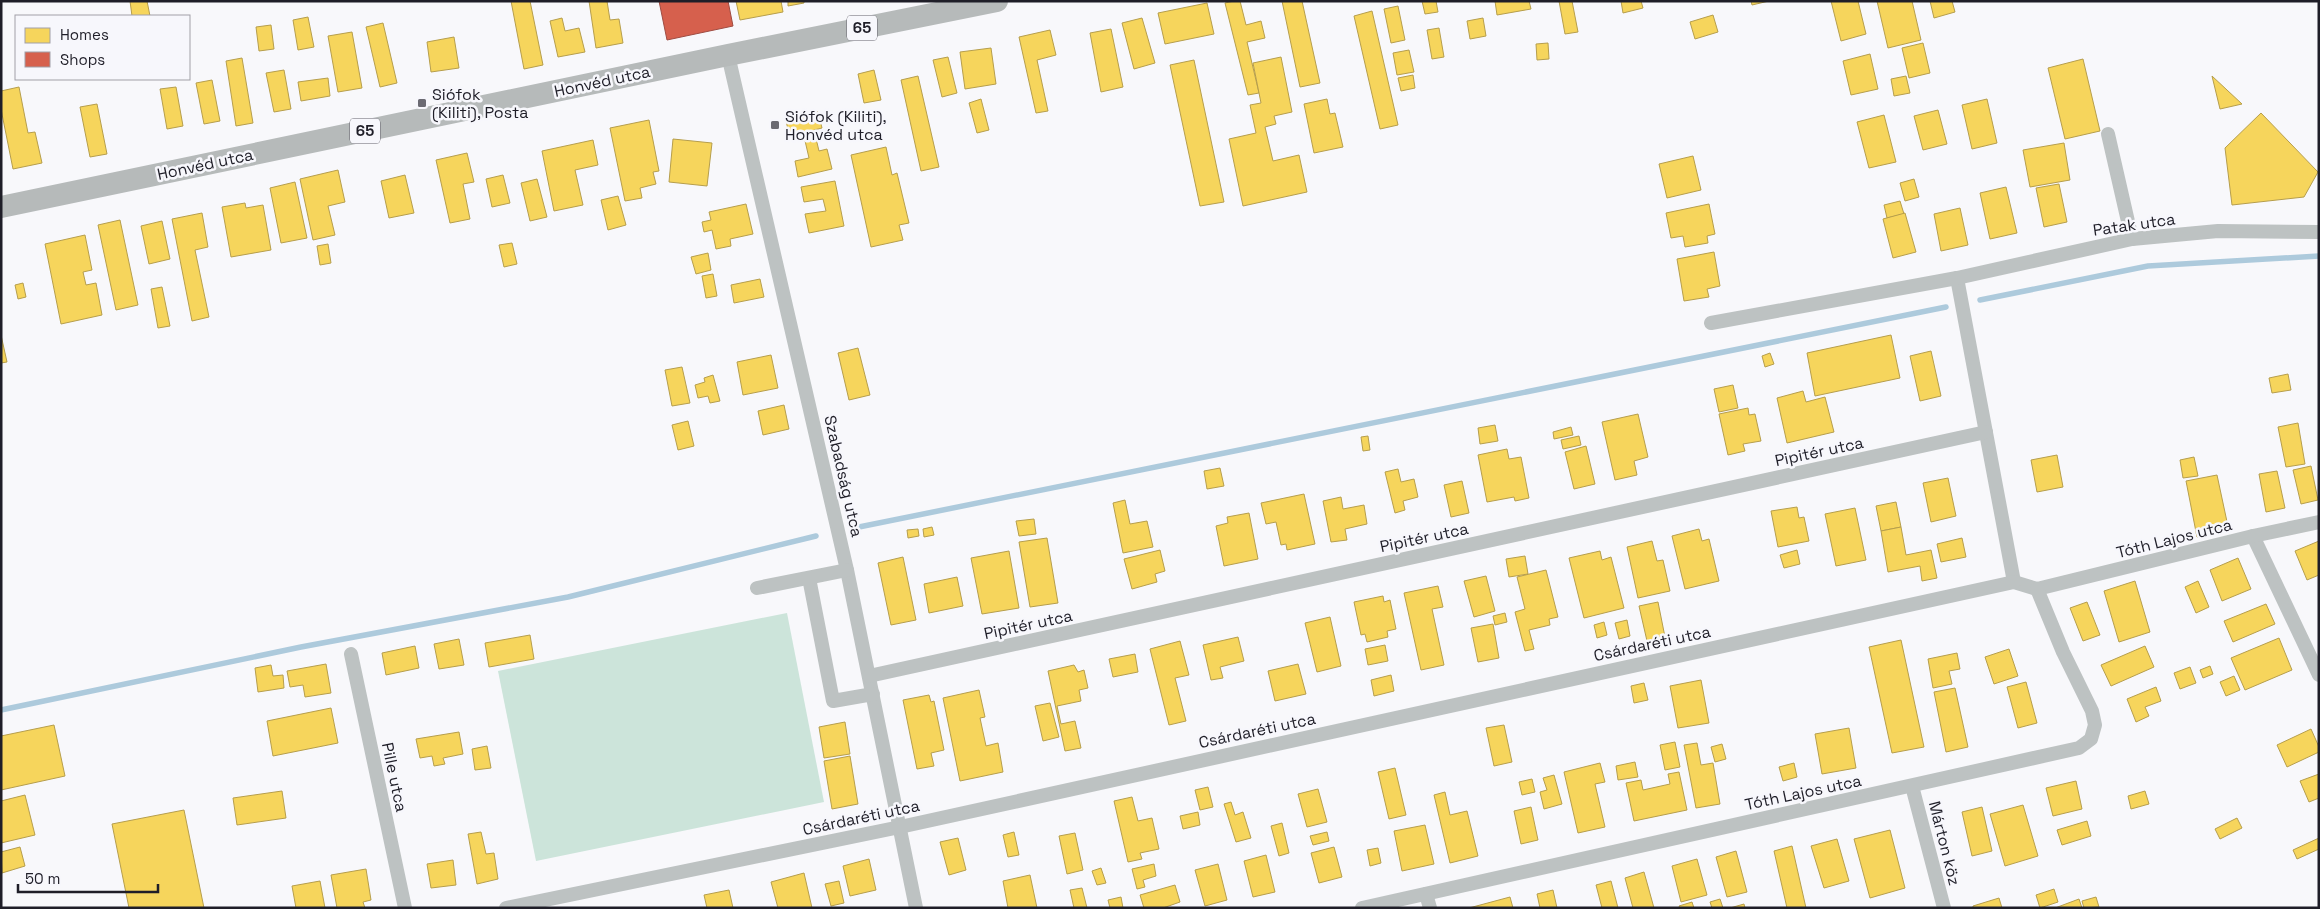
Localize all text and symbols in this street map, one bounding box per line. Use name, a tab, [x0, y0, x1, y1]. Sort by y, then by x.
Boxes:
legend	[15, 15, 190, 80]
road number: 65	[847, 15, 877, 40]
text: Homes	[60, 25, 109, 44]
text: Shops	[60, 50, 105, 69]
street label: Honvéd utca	[552, 61, 652, 102]
place label: Siófok (Kiliti), Posta	[432, 84, 529, 123]
marker: Siófok (Kiliti), Posta	[416, 97, 428, 109]
place label: Siófok (Kiliti), Honvéd utca	[785, 106, 887, 145]
road number: 65	[350, 118, 380, 144]
marker: Siófok (Kiliti), Honvéd utca	[769, 119, 781, 131]
street label: Honvéd utca	[155, 144, 255, 185]
street label: Patak utca	[2092, 208, 2177, 241]
street label: Szabadság utca	[819, 413, 868, 539]
street label: Pipitér utca	[1773, 432, 1865, 471]
street label: Tóth Lajos utca	[2114, 514, 2234, 563]
street label: Pipitér utca	[1378, 518, 1470, 557]
street label: Pipitér utca	[982, 605, 1074, 644]
street label: Csárdaréti utca	[1592, 621, 1712, 666]
street label: Csárdaréti utca	[1197, 708, 1317, 753]
street label: Pille utca	[377, 740, 412, 814]
street label: Tóth Lajos utca	[1743, 770, 1863, 815]
street label: Csárdaréti utca	[801, 795, 921, 840]
street label: Márton köz	[1924, 799, 1965, 887]
scale bar	[18, 862, 158, 894]
text: 50 m	[25, 869, 60, 888]

